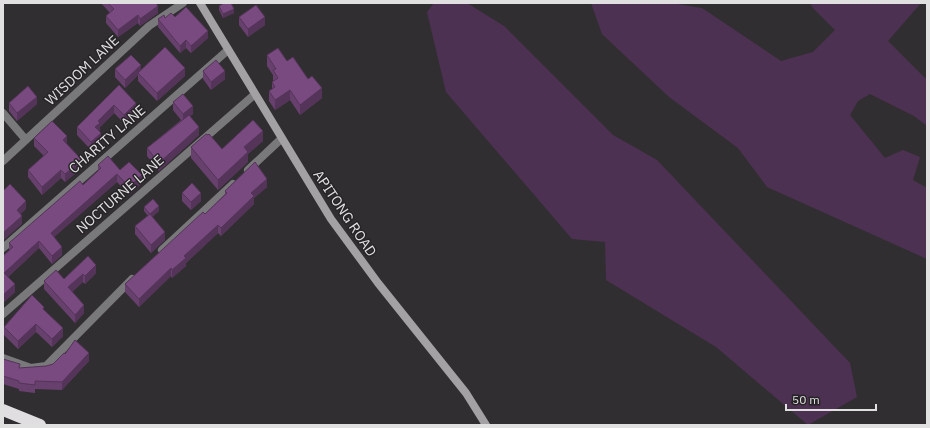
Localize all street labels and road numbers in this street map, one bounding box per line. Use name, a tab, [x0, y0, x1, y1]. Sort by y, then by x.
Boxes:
street label: WISDOM LANE	[41, 31, 123, 109]
street label: CHARITY LANE	[65, 101, 149, 177]
street label: NOCTURNE LANE	[72, 151, 168, 237]
street label: APITONG ROAD	[309, 166, 381, 260]

